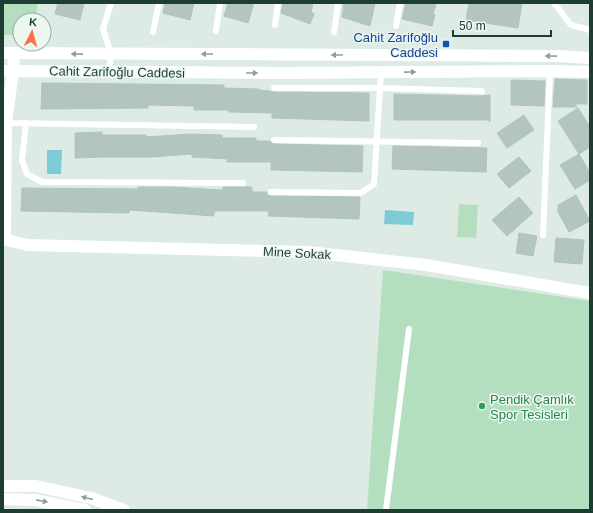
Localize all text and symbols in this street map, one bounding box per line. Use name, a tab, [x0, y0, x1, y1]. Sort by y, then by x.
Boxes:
north arrow	[12, 12, 52, 52]
scale bar	[453, 12, 551, 38]
text: K	[28, 16, 38, 28]
text: 50 m	[459, 19, 486, 33]
place label: Cahit Zarifoğlu Caddesi	[353, 30, 438, 60]
marker: Cahit Zarifoğlu Caddesi	[441, 39, 451, 49]
one-way arrow	[70, 51, 83, 57]
one-way arrow	[200, 51, 213, 57]
one-way arrow	[331, 51, 343, 58]
one-way arrow	[544, 53, 557, 59]
street label: Cahit Zarifoğlu Caddesi	[49, 63, 185, 81]
one-way arrow	[404, 69, 417, 75]
one-way arrow	[246, 70, 259, 76]
street label: Mine Sokak	[263, 244, 332, 262]
place label: Pendik Çamlık Spor Tesisleri	[490, 392, 574, 422]
marker: Pendik Çamlık Spor Tesisleri	[477, 401, 487, 411]
one-way arrow	[81, 494, 94, 500]
one-way arrow	[36, 499, 48, 505]

